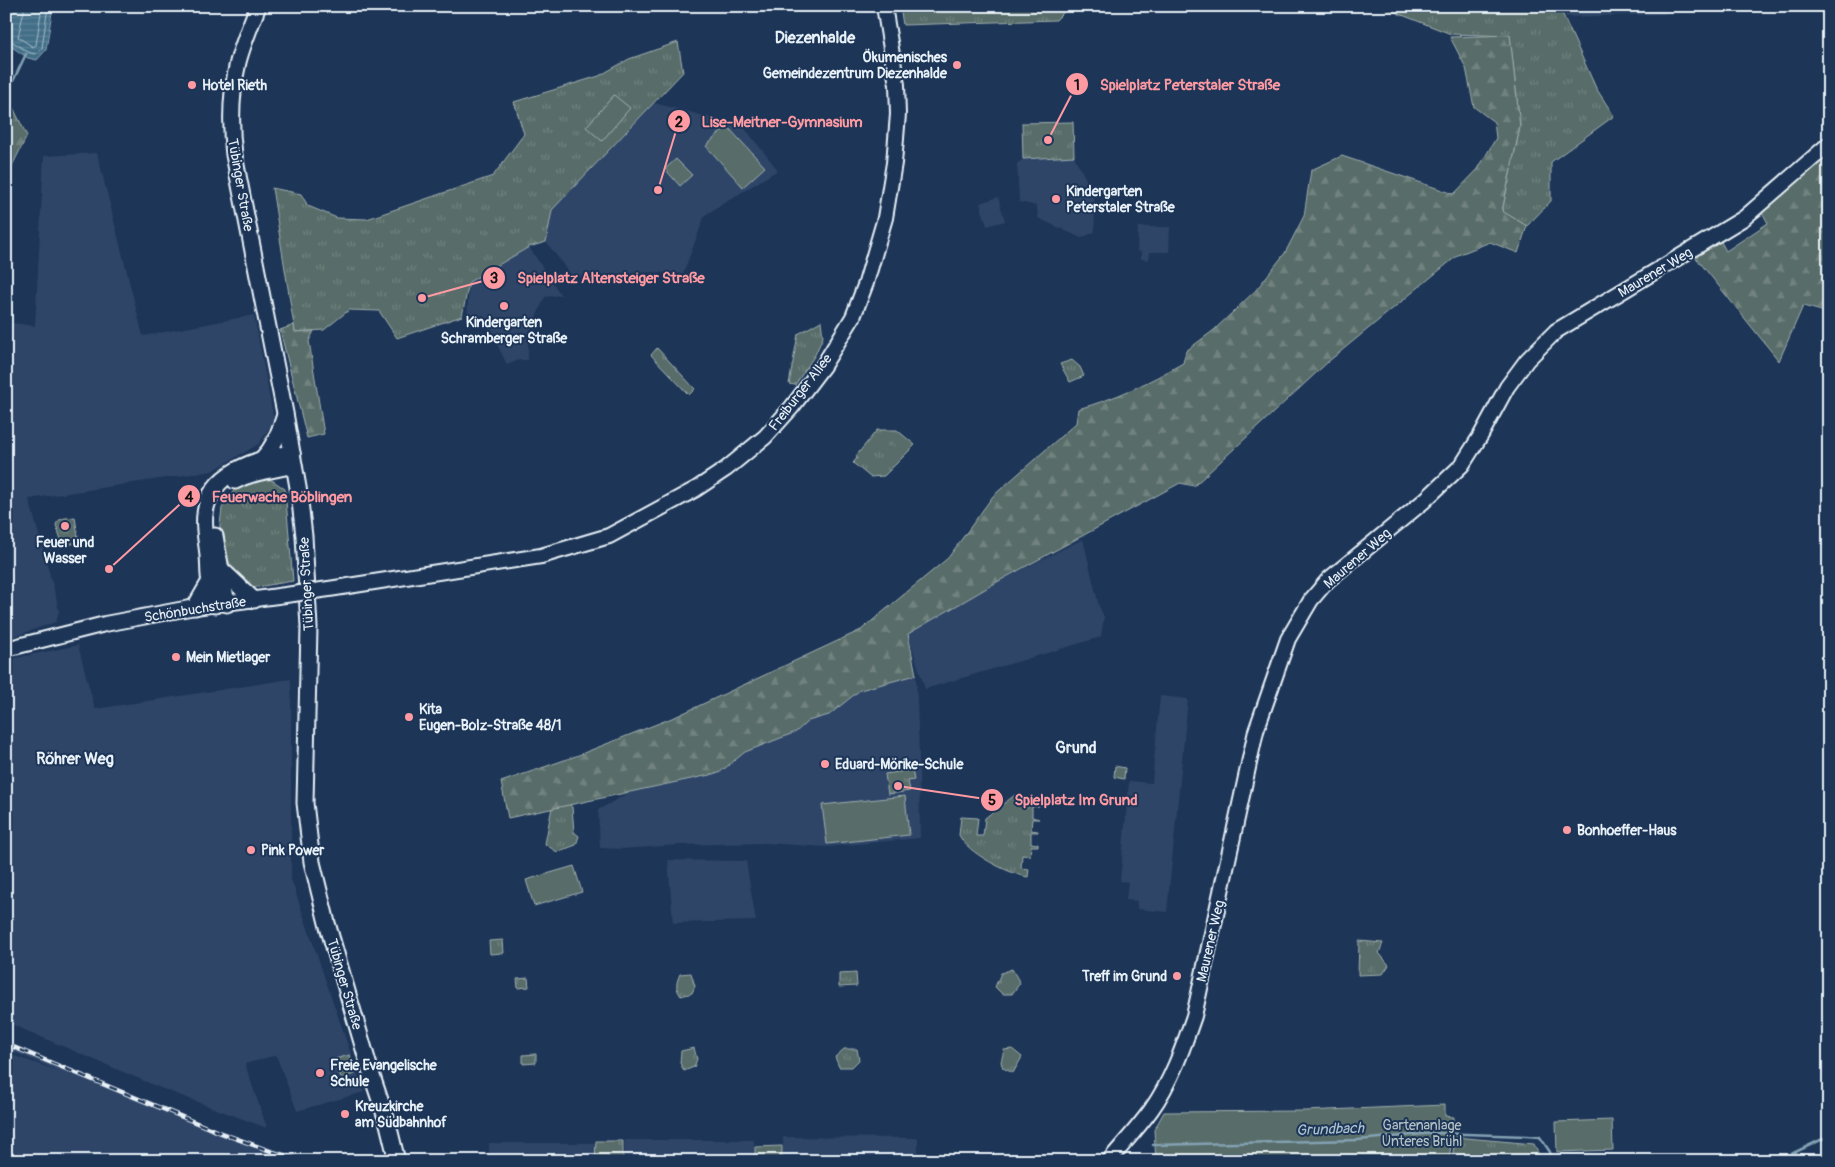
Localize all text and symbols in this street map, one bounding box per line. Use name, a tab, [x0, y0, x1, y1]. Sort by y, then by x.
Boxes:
district label: Diezenhalde	[775, 28, 856, 48]
place label: Ökumenisches Gemeindezentrum Diezenhalde	[763, 48, 948, 82]
marker: Ökumenisches Gemeindezentrum Diezenhalde	[951, 59, 963, 71]
callout: Spielplatz Peterstaler Straße	[1064, 69, 1290, 99]
text: 1	[1074, 76, 1080, 95]
text: Spielplatz Peterstaler Straße	[1100, 76, 1281, 95]
place label: Hotel Rieth	[202, 77, 267, 94]
marker: Hotel Rieth	[186, 79, 198, 91]
callout: Lise-Meitner-Gymnasium	[666, 106, 872, 136]
text: 2	[675, 113, 683, 132]
text: Lise-Meitner-Gymnasium	[701, 113, 863, 132]
street label: Tübinger Straße	[224, 137, 257, 233]
place label: Kindergarten Peterstaler Straße	[1066, 183, 1176, 216]
marker: Kindergarten Peterstaler Straße	[1050, 193, 1062, 205]
street label: Maurener Weg	[1615, 244, 1695, 301]
callout: Spielplatz Altensteiger Straße	[482, 263, 714, 293]
text: 3	[490, 269, 498, 288]
text: Spielplatz Altensteiger Straße	[517, 269, 705, 288]
marker: Kindergarten Schramberger Straße	[498, 300, 510, 312]
place label: Kindergarten Schramberger Straße	[441, 314, 568, 347]
street label: Freiburger Allee	[765, 350, 836, 434]
callout: Feuerwache Böblingen	[176, 481, 362, 511]
text: 4	[185, 488, 194, 507]
text: Feuerwache Böblingen	[212, 488, 353, 507]
marker: Feuer und Wasser	[59, 520, 71, 532]
street label: Maurener Weg	[1320, 525, 1394, 592]
place label: Feuer und Wasser	[36, 534, 94, 567]
street label: Tübinger Straße	[296, 536, 317, 631]
street label: Schönbuchstraße	[143, 593, 247, 626]
place label: Mein Mietlager	[186, 649, 271, 666]
marker: Mein Mietlager	[170, 651, 182, 663]
place label: Kita Eugen-Bolz-Straße 48/1	[419, 701, 561, 734]
marker: Kita Eugen-Bolz-Straße 48/1	[403, 711, 415, 723]
district label: Grund	[1055, 738, 1097, 758]
district label: Röhrer Weg	[36, 749, 114, 769]
place label: Eduard-Mörike-Schule	[835, 756, 964, 773]
marker: Eduard-Mörike-Schule	[819, 758, 831, 770]
callout: Spielplatz Im Grund	[979, 785, 1147, 815]
text: 5	[988, 791, 996, 810]
text: Spielplatz Im Grund	[1014, 791, 1138, 810]
place label: Bonhoeffer-Haus	[1577, 822, 1677, 839]
marker: Bonhoeffer-Haus	[1561, 824, 1573, 836]
place label: Pink Power	[261, 842, 325, 859]
marker: Pink Power	[245, 844, 257, 856]
street label: Maurener Weg	[1193, 899, 1228, 984]
street label: Tübinger Straße	[323, 937, 366, 1032]
place label: Treff im Grund	[1081, 968, 1167, 985]
marker: Treff im Grund	[1171, 970, 1183, 982]
place label: Freie Evangelische Schule	[330, 1057, 438, 1090]
marker: Freie Evangelische Schule	[314, 1067, 326, 1079]
place label: Kreuzkirche am Südbahnhof	[355, 1098, 447, 1131]
marker: Kreuzkirche am Südbahnhof	[339, 1108, 351, 1120]
park label: Gartenanlage Unteres Brühl	[1382, 1117, 1462, 1150]
water label: Grundbach	[1296, 1119, 1365, 1140]

